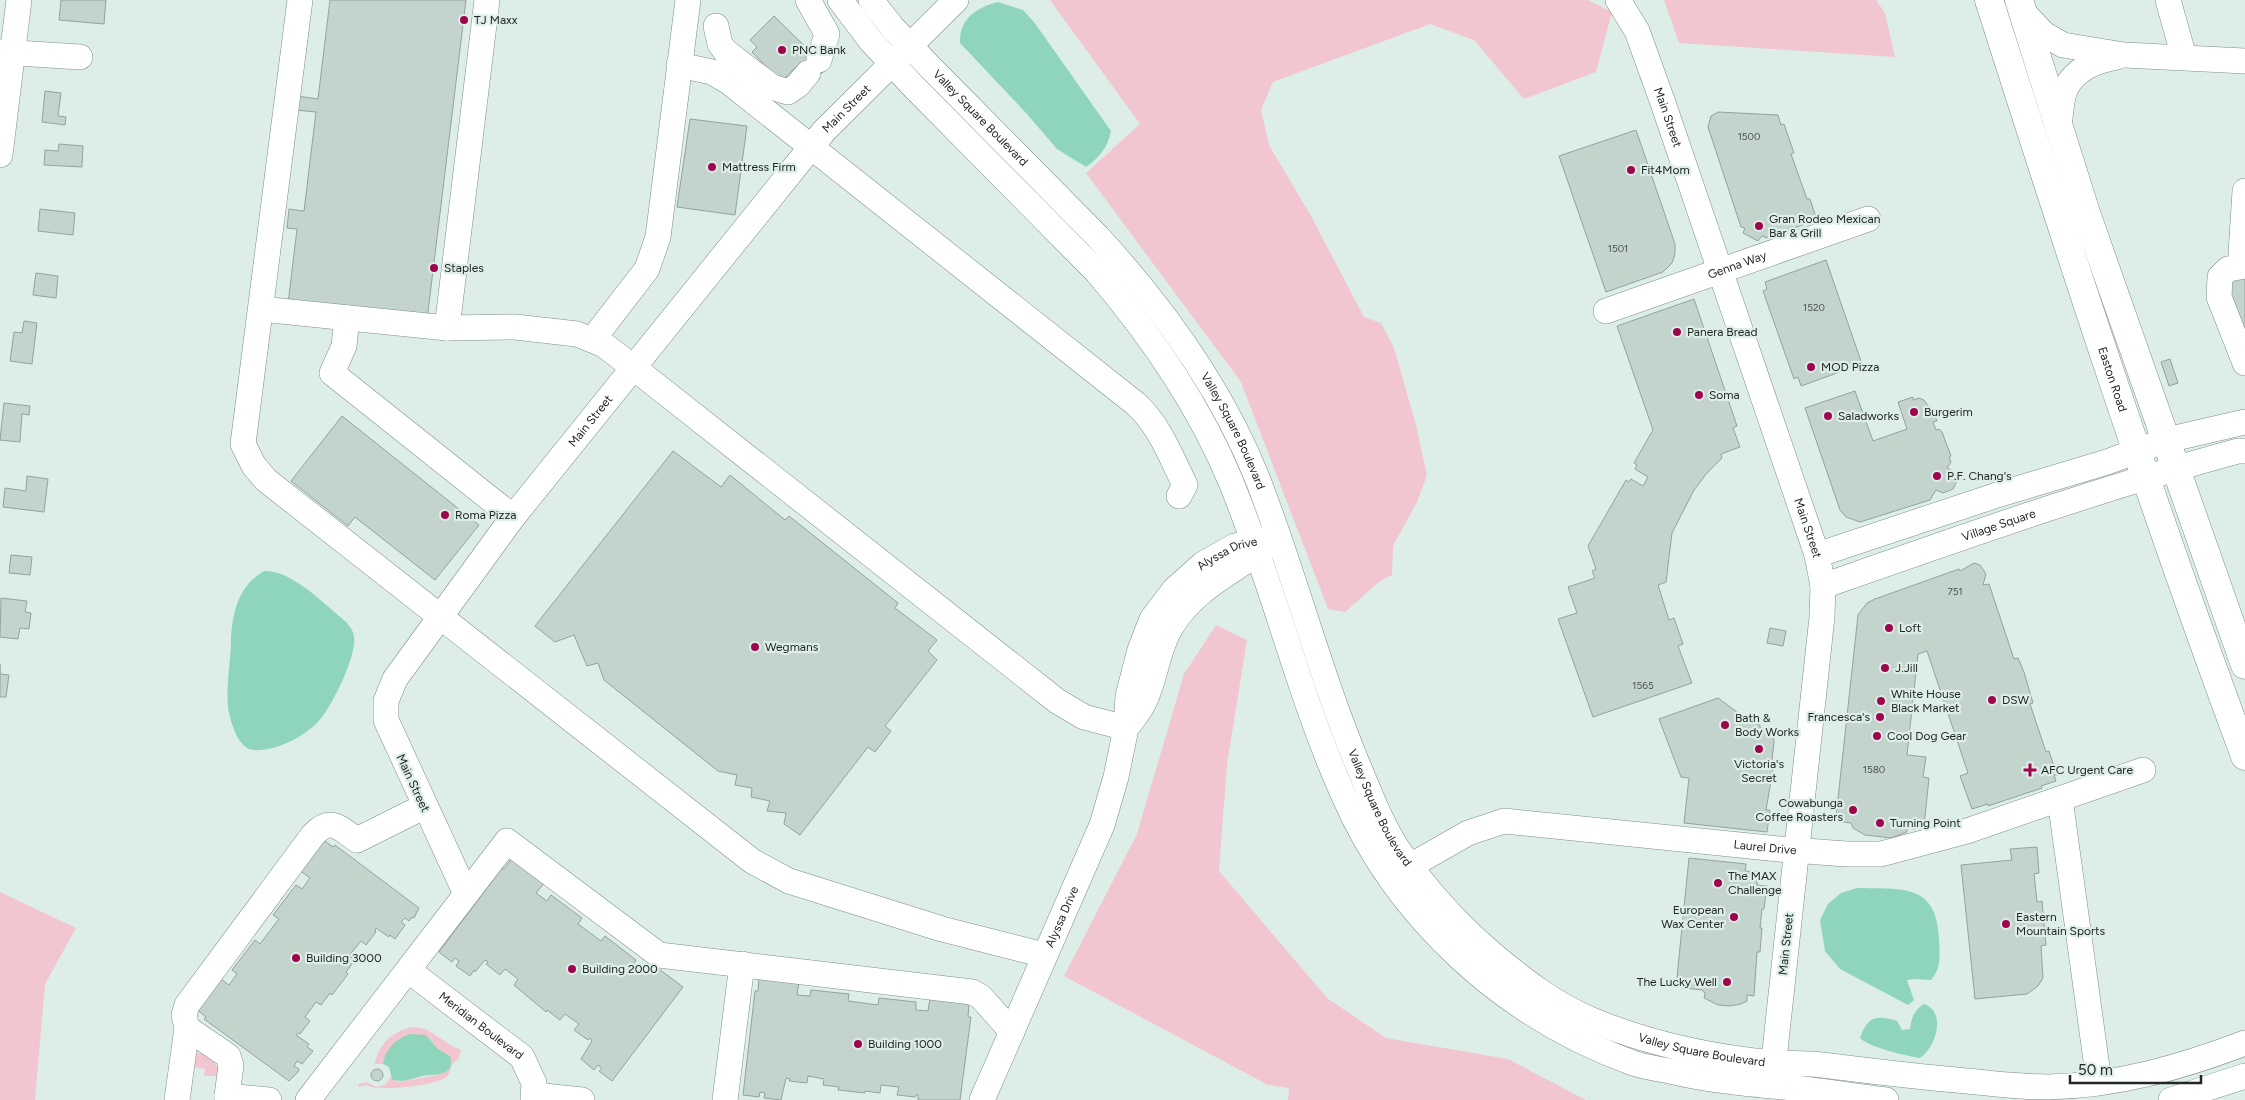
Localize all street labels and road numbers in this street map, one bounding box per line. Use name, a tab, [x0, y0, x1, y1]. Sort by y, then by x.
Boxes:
street label: Valley Square Boulevard	[930, 67, 1031, 169]
street label: Main Street	[819, 81, 874, 136]
street label: Main Street	[1651, 85, 1685, 150]
street label: Genna Way	[1706, 248, 1769, 282]
street label: Easton Road	[2095, 345, 2130, 414]
street label: Valley Square Boulevard	[1198, 370, 1268, 491]
street label: Main Street	[565, 392, 616, 450]
street label: Main Street	[1791, 496, 1824, 560]
street label: Village Square	[1960, 506, 2038, 544]
street label: Alyssa Drive	[1194, 534, 1259, 573]
street label: Valley Square Boulevard	[1345, 747, 1415, 869]
street label: Main Street	[393, 752, 433, 815]
street label: Laurel Drive	[1733, 837, 1797, 857]
street label: Alyssa Drive	[1043, 884, 1082, 949]
street label: Main Street	[1776, 912, 1796, 976]
street label: Meridian Boulevard	[436, 989, 526, 1063]
street label: Valley Square Boulevard	[1637, 1030, 1766, 1069]

